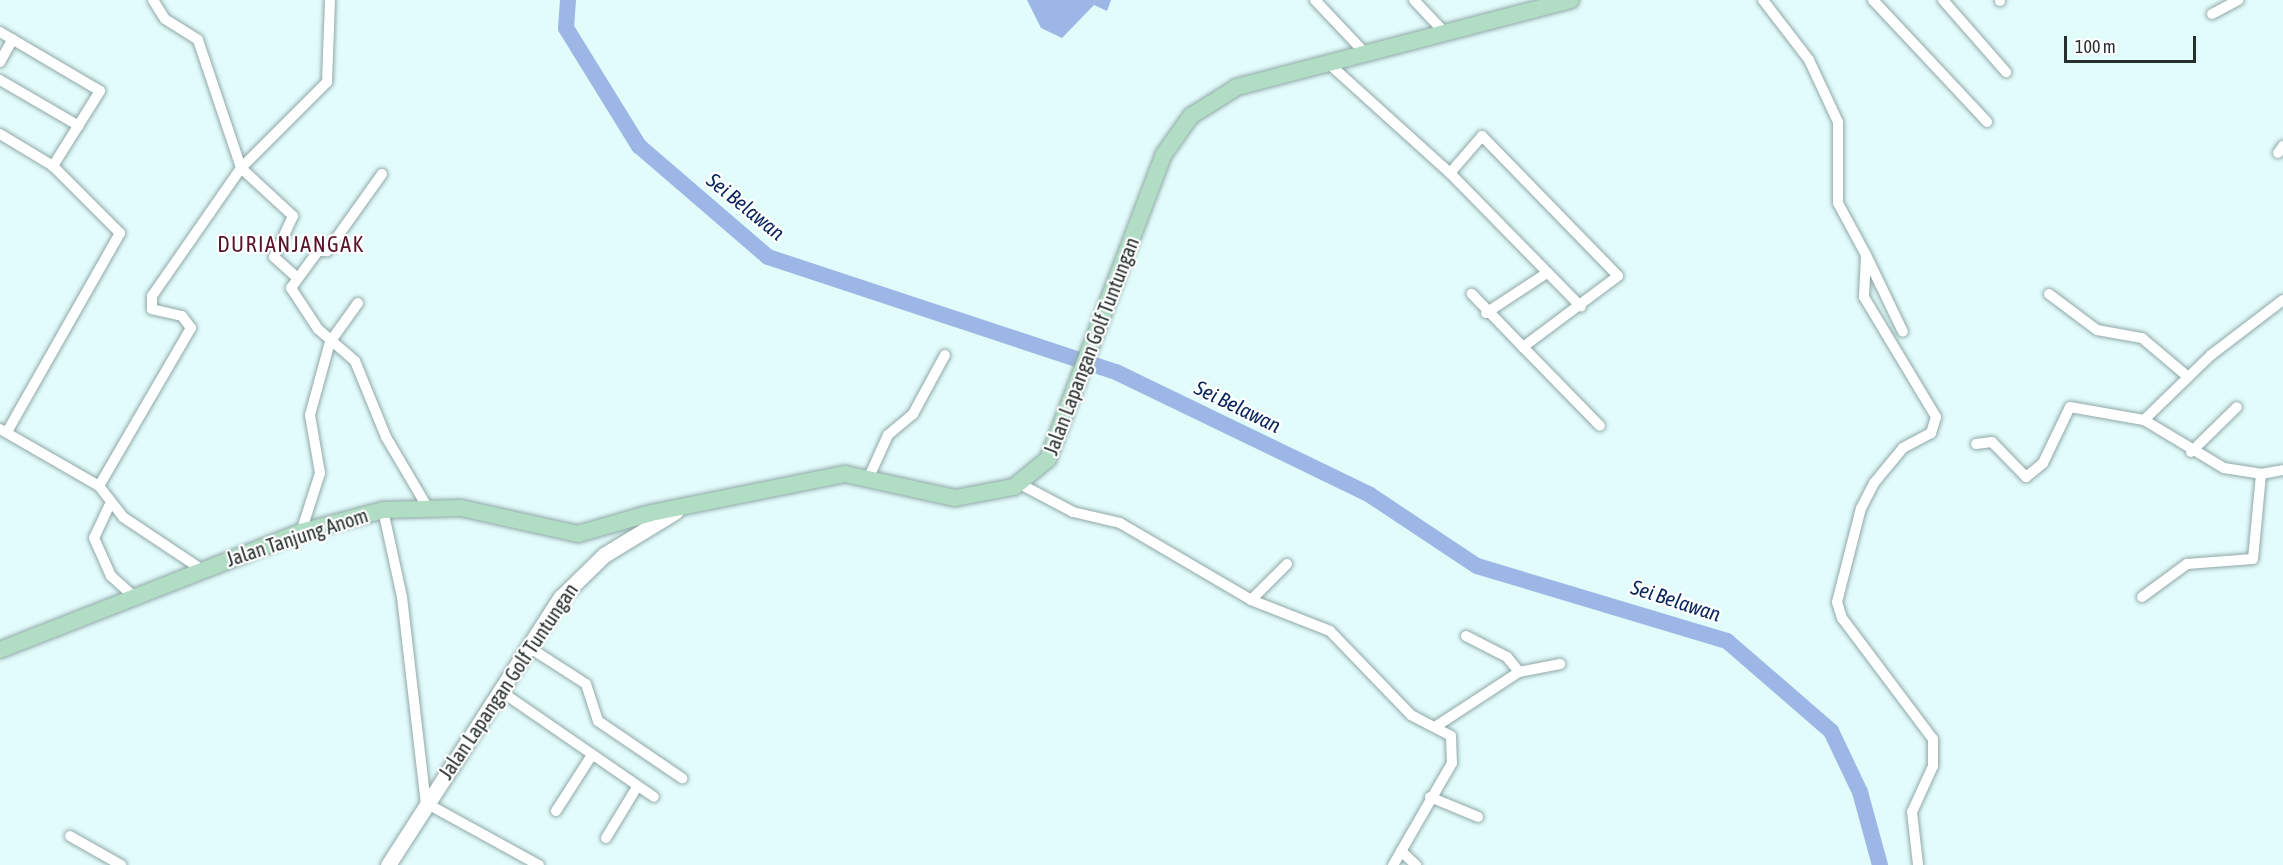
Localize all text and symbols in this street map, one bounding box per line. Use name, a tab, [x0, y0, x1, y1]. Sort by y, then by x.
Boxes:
scale bar	[2067, 24, 2199, 62]
text: 100 m	[2075, 36, 2116, 57]
water label: Sei Belawan	[702, 167, 790, 245]
district label: DURIANJANGAK	[217, 232, 365, 258]
street label: Jalan Lapangan Golf Tuntungan	[1038, 234, 1144, 458]
water label: Sei Belawan	[1191, 374, 1285, 438]
street label: Jalan Tanjung Anom	[223, 503, 371, 571]
water label: Sei Belawan	[1628, 574, 1724, 626]
street label: Jalan Lapangan Golf Tuntungan	[433, 578, 583, 784]

